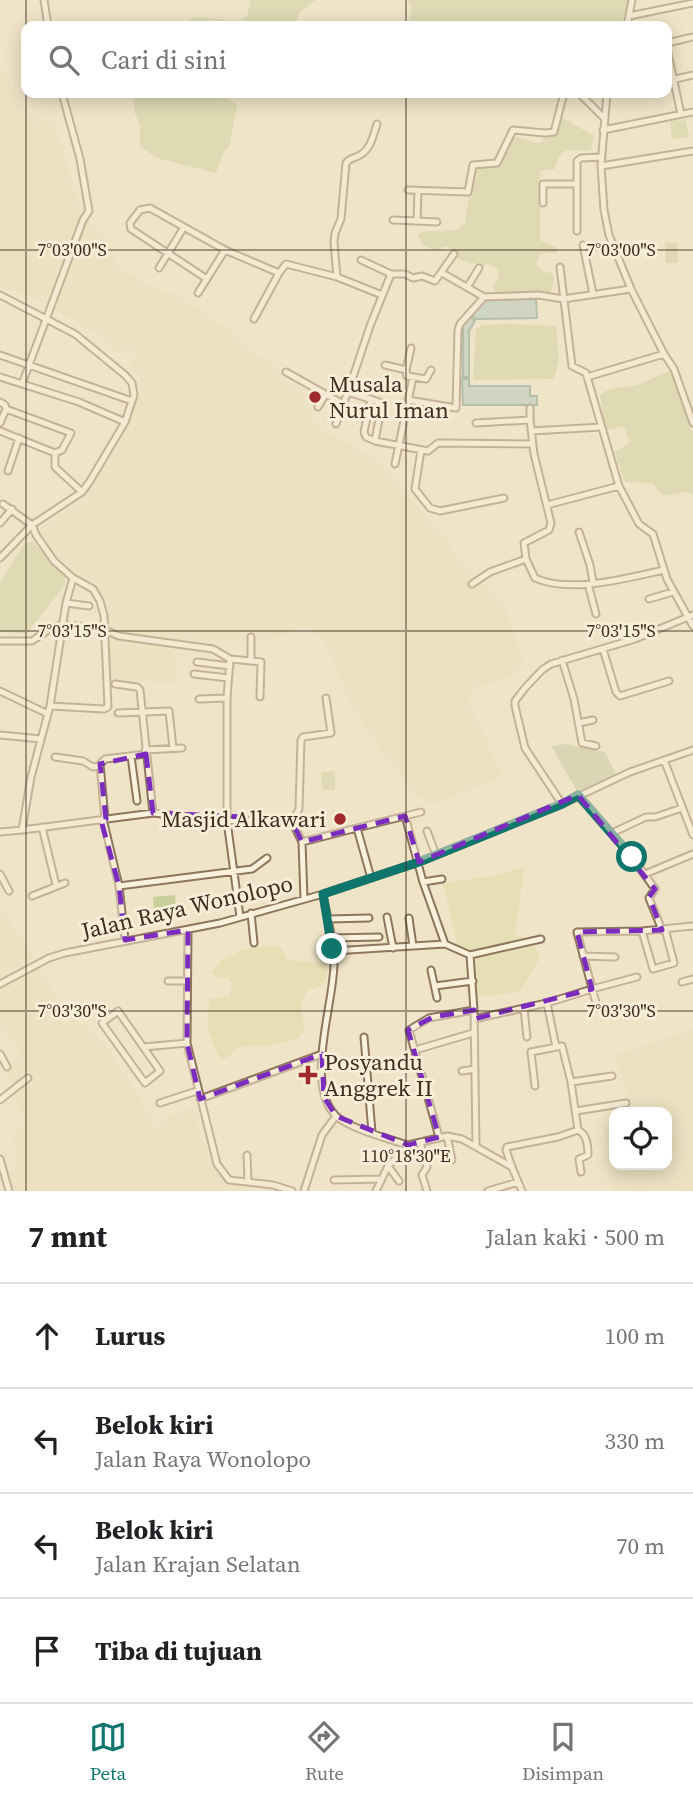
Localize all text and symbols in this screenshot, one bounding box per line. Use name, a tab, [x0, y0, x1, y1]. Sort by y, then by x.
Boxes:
search box	[21, 21, 672, 98]
icon: search	[45, 41, 83, 79]
text: Cari di sini	[101, 42, 226, 78]
text: 7°03'00"S	[37, 237, 107, 262]
text: 7°03'00"S	[586, 237, 656, 262]
place label: Musala Nurul Iman	[329, 368, 449, 426]
marker: Musala Nurul Iman	[307, 389, 323, 405]
text: 7°03'15"S	[37, 618, 107, 643]
text: 7°03'15"S	[586, 618, 656, 643]
place label: Masjid Alkawari	[161, 803, 326, 835]
marker: Masjid Alkawari	[332, 811, 348, 827]
route start	[616, 841, 647, 872]
street label: Jalan Raya Wonolopo	[77, 867, 296, 947]
route end	[316, 933, 347, 964]
text: 7°03'30"S	[37, 998, 107, 1023]
text: 7°03'30"S	[586, 998, 656, 1023]
place label: Posyandu Anggrek II	[324, 1046, 433, 1104]
marker: Posyandu Anggrek II	[298, 1065, 318, 1085]
map controls	[609, 1107, 672, 1170]
button: locate	[609, 1107, 672, 1170]
text: 110°18'30"E	[361, 1143, 451, 1168]
text: 7 mnt	[28, 1216, 107, 1257]
text: Jalan kaki · 500 m	[486, 1221, 665, 1253]
icon: ahead	[28, 1317, 66, 1355]
text: Lurus	[95, 1318, 165, 1354]
text: 100 m	[604, 1320, 665, 1352]
text: Belok kiri	[95, 1407, 213, 1443]
icon: left	[28, 1422, 66, 1460]
text: 330 m	[604, 1425, 665, 1457]
text: Jalan Raya Wonolopo	[95, 1443, 311, 1475]
text: Belok kiri	[95, 1512, 213, 1548]
icon: left	[28, 1527, 66, 1565]
text: 70 m	[616, 1530, 665, 1562]
text: Jalan Krajan Selatan	[95, 1548, 301, 1580]
icon: arrive	[28, 1632, 66, 1670]
text: Tiba di tujuan	[95, 1633, 262, 1669]
tab: Peta	[89, 1718, 127, 1786]
tab: Rute	[305, 1718, 344, 1786]
tab: Disimpan	[522, 1718, 604, 1786]

